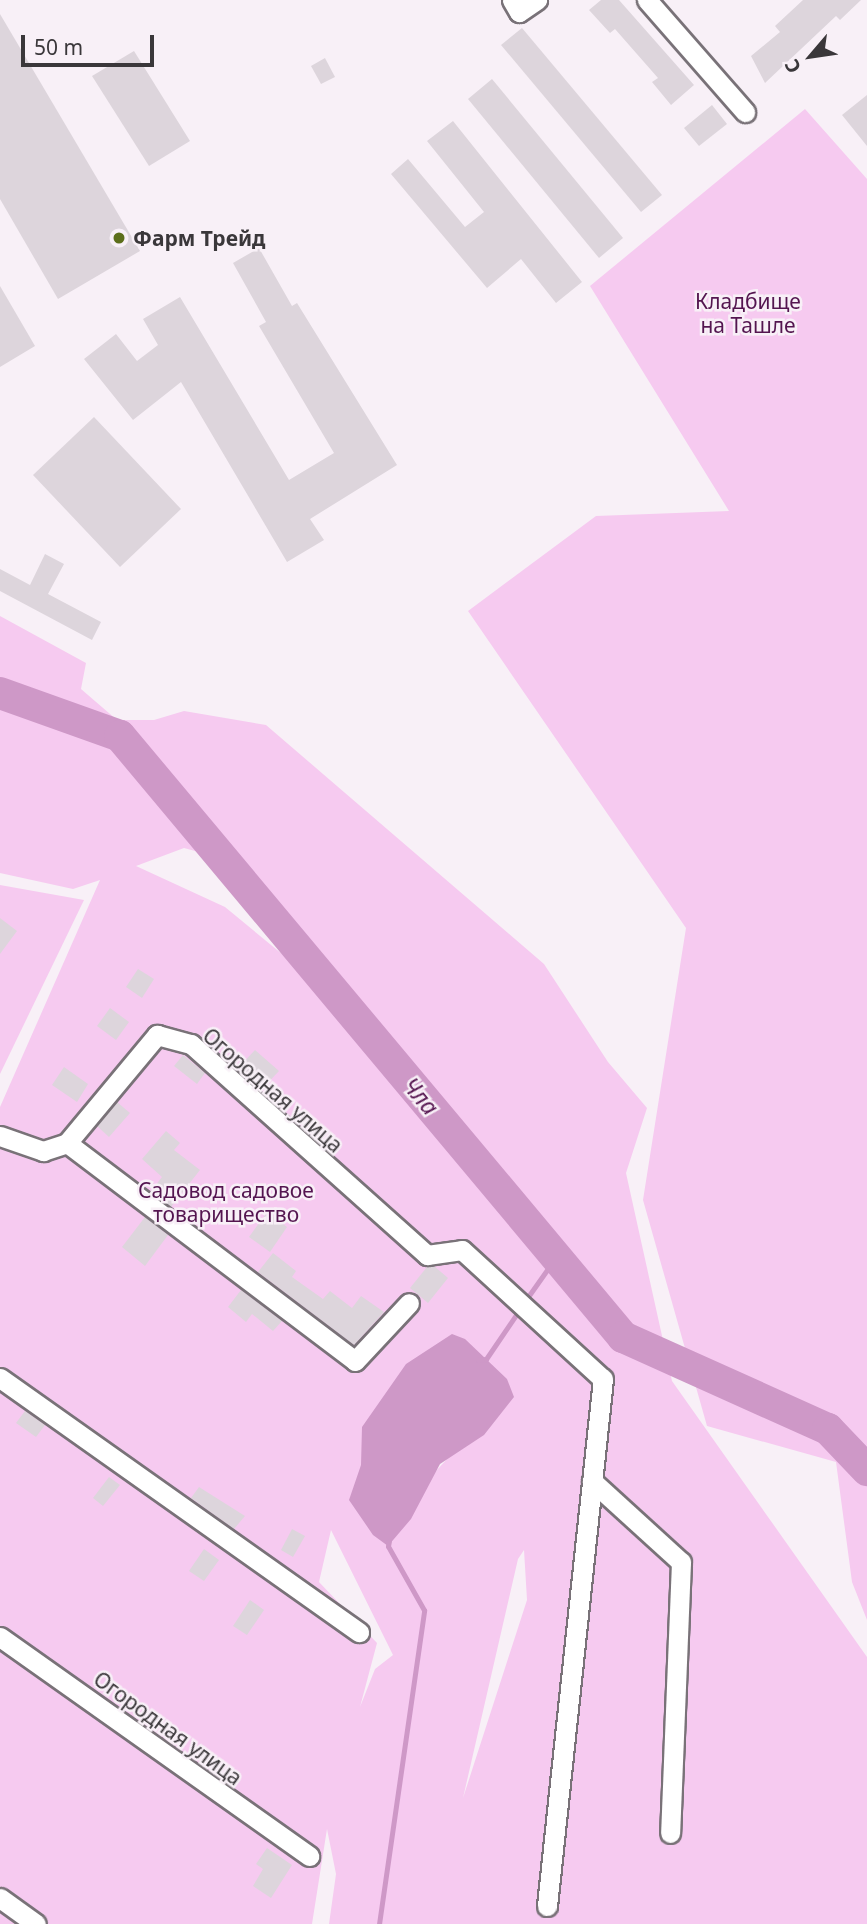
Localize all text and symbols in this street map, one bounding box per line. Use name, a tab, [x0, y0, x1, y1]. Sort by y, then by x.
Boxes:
scale bar	[24, 21, 158, 65]
north arrow	[776, 21, 846, 91]
text: 50 m	[34, 33, 83, 61]
text: С	[778, 55, 807, 78]
place label: Фарм Трейд	[133, 225, 265, 251]
marker: Фарм Трейд	[111, 230, 127, 246]
park label: Кладбище на Ташле	[695, 288, 801, 338]
street label: Огородная улица	[198, 1022, 348, 1158]
water label: Чла	[397, 1072, 445, 1120]
park label: Садовод садовое товарищество	[138, 1177, 314, 1227]
street label: Огородная улица	[89, 1666, 247, 1790]

